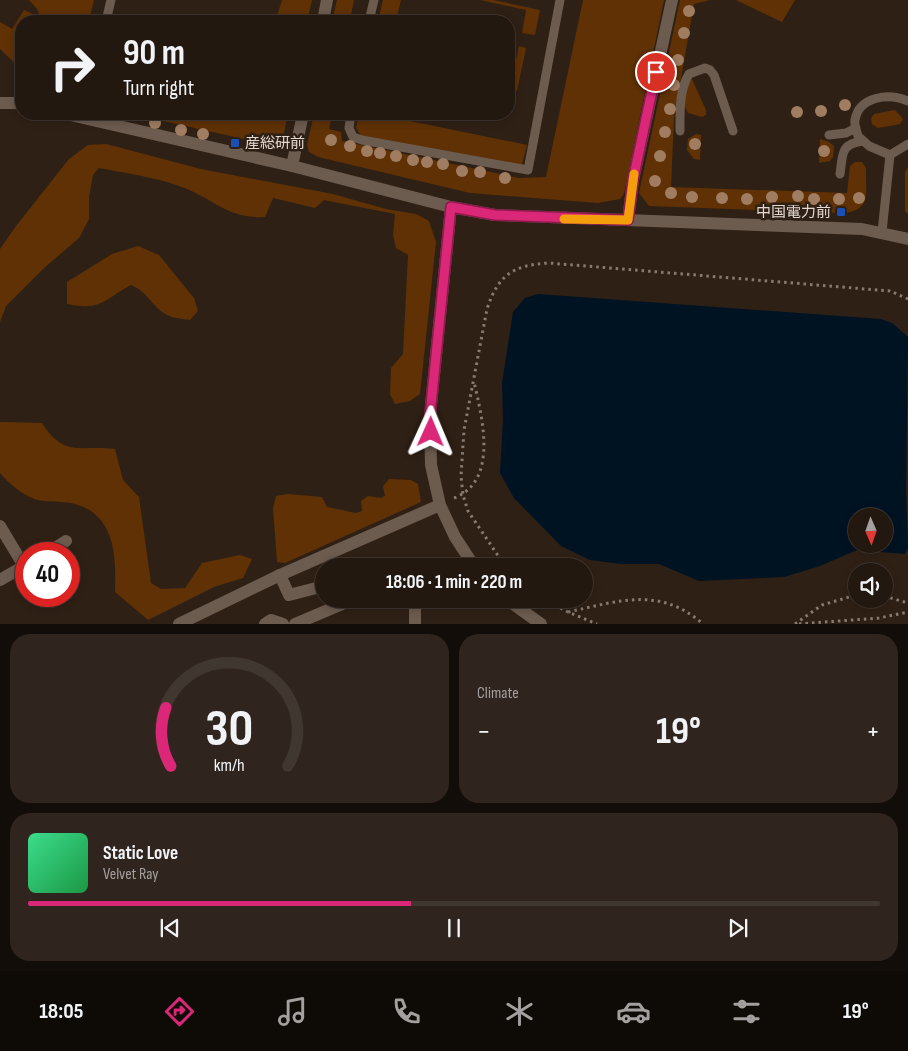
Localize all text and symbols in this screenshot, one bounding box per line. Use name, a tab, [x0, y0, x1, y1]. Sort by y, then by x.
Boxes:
text: 90 m	[123, 32, 185, 75]
icon: right	[40, 35, 105, 100]
pin	[635, 51, 677, 93]
icon: arrive	[642, 58, 670, 86]
text: Turn right	[123, 75, 194, 102]
place label: 産総研前	[245, 134, 305, 153]
marker: 産総研前	[229, 137, 241, 149]
place label: 中国電力前	[756, 203, 831, 222]
marker: 中国電力前	[835, 206, 847, 218]
position arrow	[404, 405, 456, 457]
north arrow	[848, 508, 892, 552]
map controls	[848, 508, 893, 608]
speed limit sign: 40	[15, 542, 80, 607]
button: sound	[848, 563, 893, 608]
text: 18:06 · 1 min · 220 m	[386, 571, 522, 594]
text: Climate	[477, 684, 519, 703]
text: 30	[205, 698, 254, 761]
text: 19°	[656, 709, 701, 754]
text: −	[477, 715, 491, 748]
text: +	[866, 715, 880, 748]
text: km/h	[214, 755, 245, 776]
text: Static Love	[103, 842, 178, 865]
text: Velvet Ray	[103, 865, 158, 884]
icon: previous	[156, 914, 184, 942]
icon: pause	[440, 914, 468, 942]
icon: next	[724, 914, 752, 942]
icon: directions	[162, 994, 197, 1029]
icon: music	[275, 994, 310, 1029]
icon: phone	[389, 994, 424, 1029]
icon: climate	[502, 994, 537, 1029]
icon: car	[616, 994, 651, 1029]
icon: filters	[729, 994, 764, 1029]
text: 18:05	[39, 998, 83, 1025]
text: 19°	[843, 998, 869, 1025]

